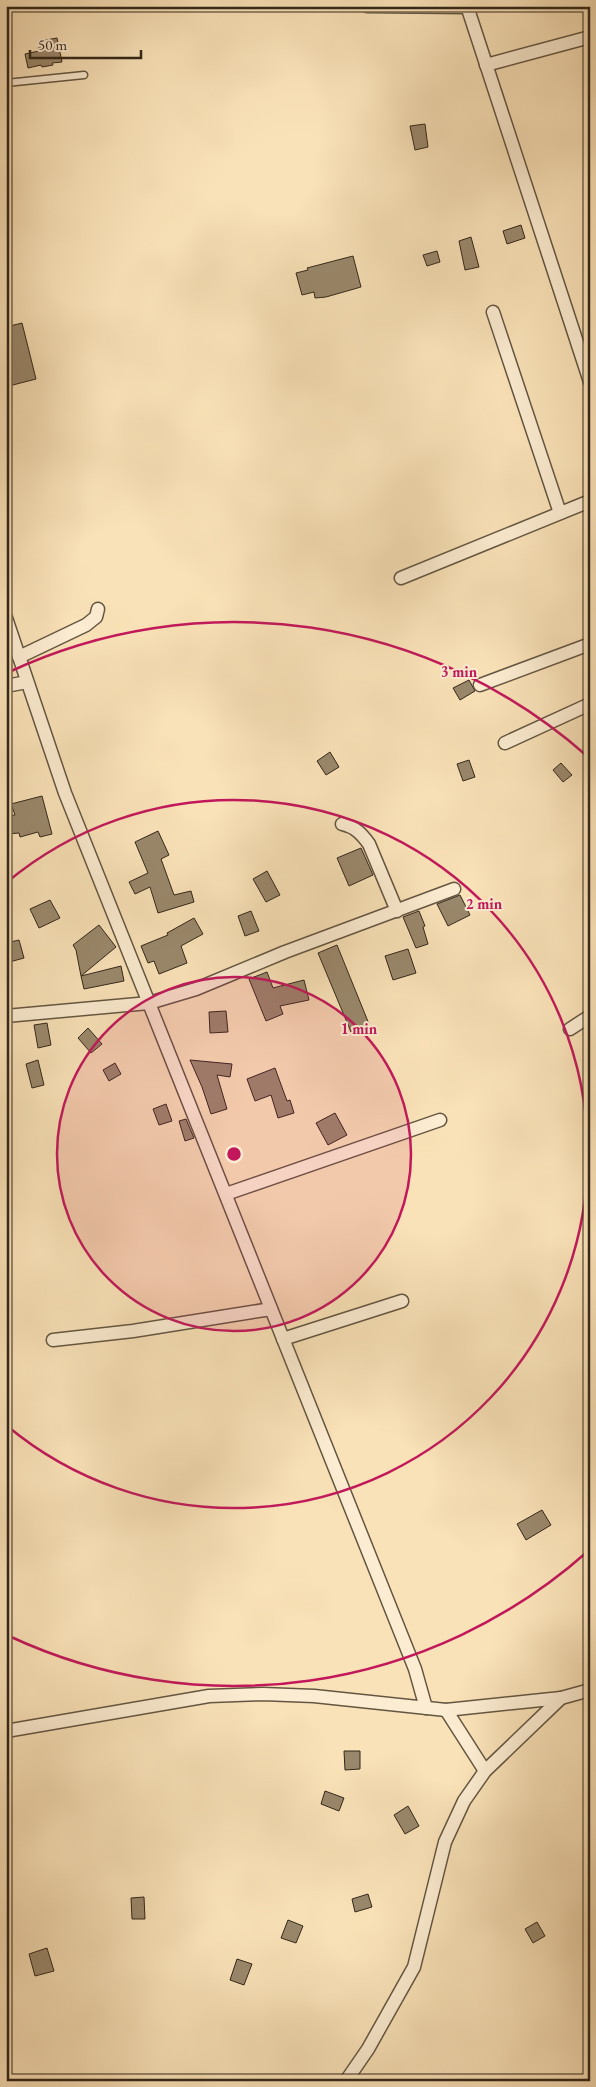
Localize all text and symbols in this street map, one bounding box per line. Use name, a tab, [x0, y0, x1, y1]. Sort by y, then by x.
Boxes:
scale bar	[30, 28, 141, 60]
text: 50 m	[38, 35, 67, 54]
text: 3 min	[441, 662, 478, 681]
text: 2 min	[466, 894, 503, 913]
text: 1 min	[341, 1019, 378, 1038]
centre of rings	[225, 1145, 243, 1163]

